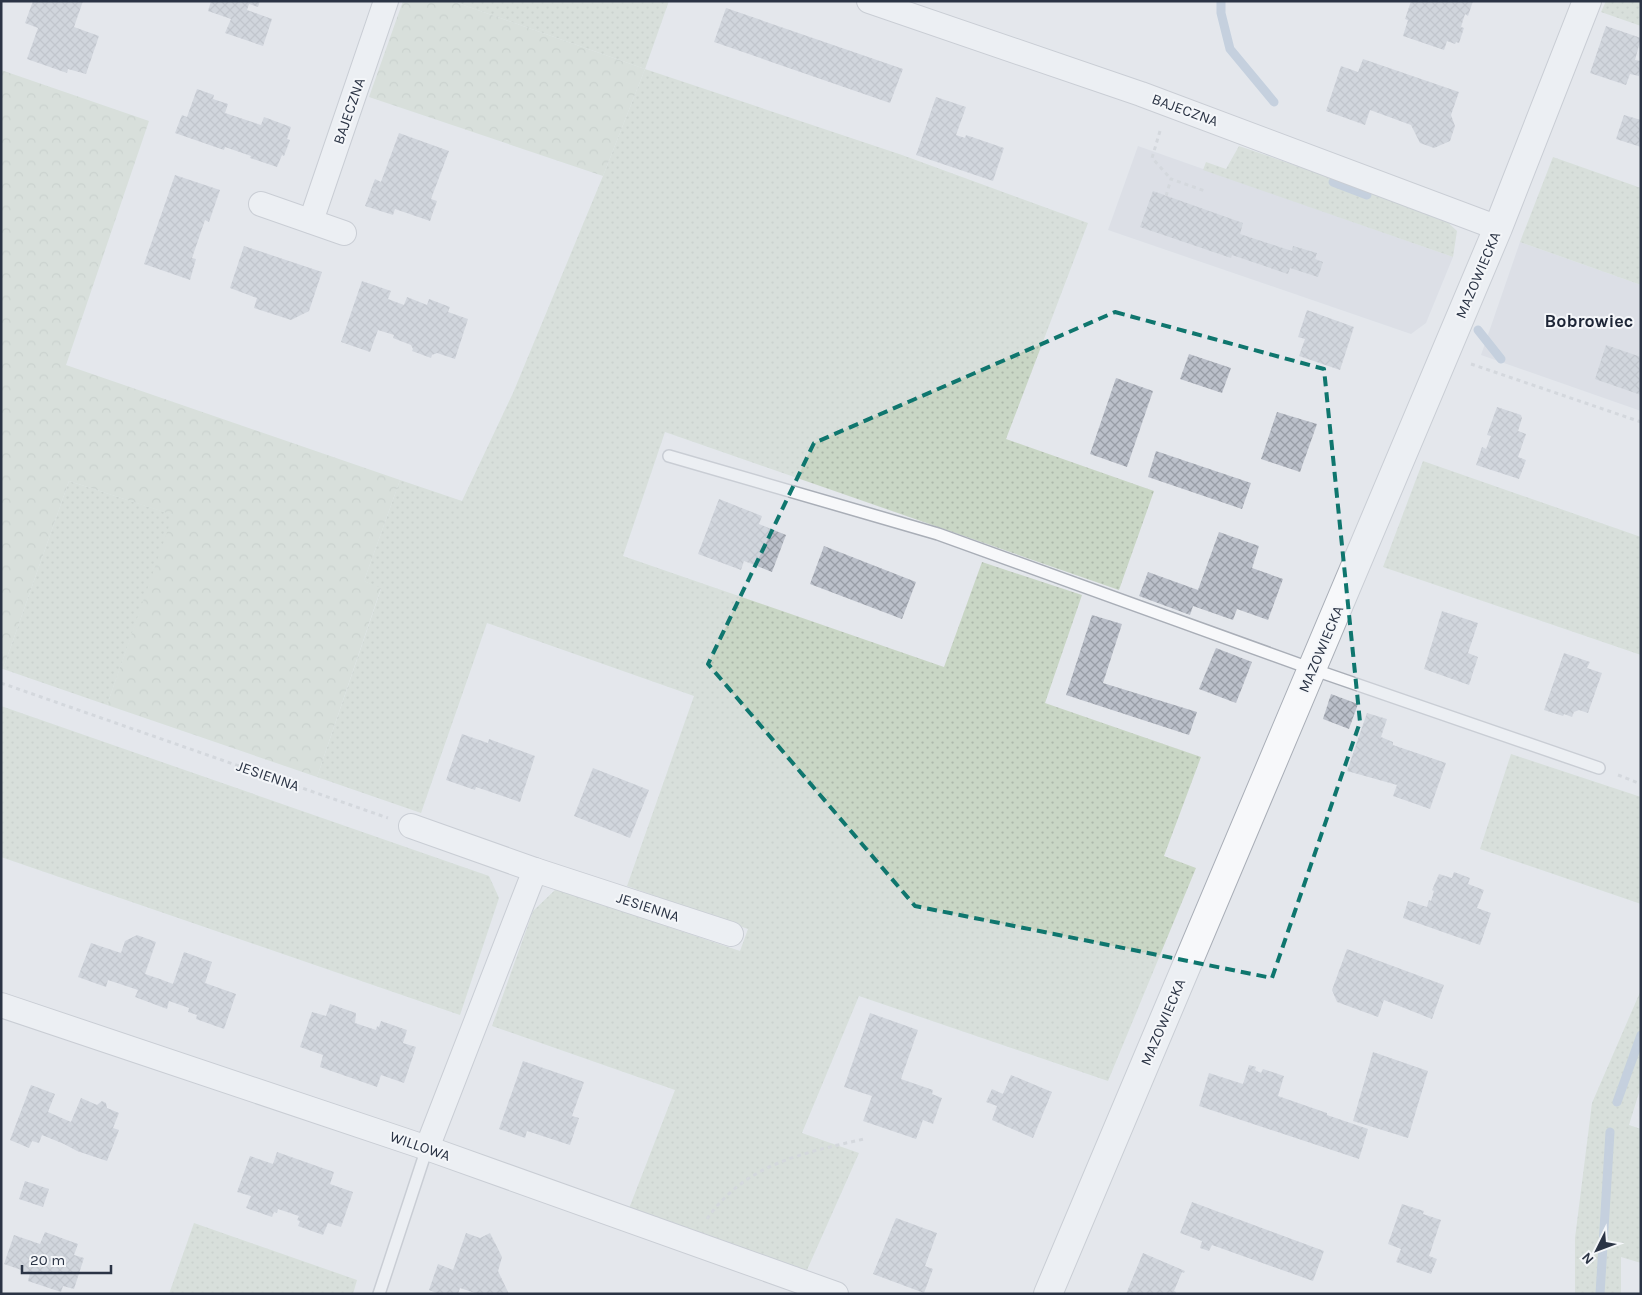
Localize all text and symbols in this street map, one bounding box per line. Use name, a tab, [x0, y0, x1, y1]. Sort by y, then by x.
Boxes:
street label: BAJECZNA	[329, 75, 369, 147]
street label: BAJECZNA	[1149, 90, 1221, 130]
street label: MAZOWIECKA	[1452, 228, 1505, 321]
district label: Bobrowiec	[1545, 310, 1633, 332]
street label: MAZOWIECKA	[1295, 602, 1348, 695]
street label: JESIENNA	[234, 757, 302, 795]
street label: JESIENNA	[614, 888, 682, 926]
street label: MAZOWIECKA	[1137, 975, 1190, 1068]
street label: WILLOWA	[387, 1127, 453, 1165]
north arrow	[1572, 1225, 1622, 1275]
scale bar	[22, 1242, 111, 1274]
text: N	[1578, 1249, 1597, 1268]
text: 20 m	[30, 1251, 65, 1269]

